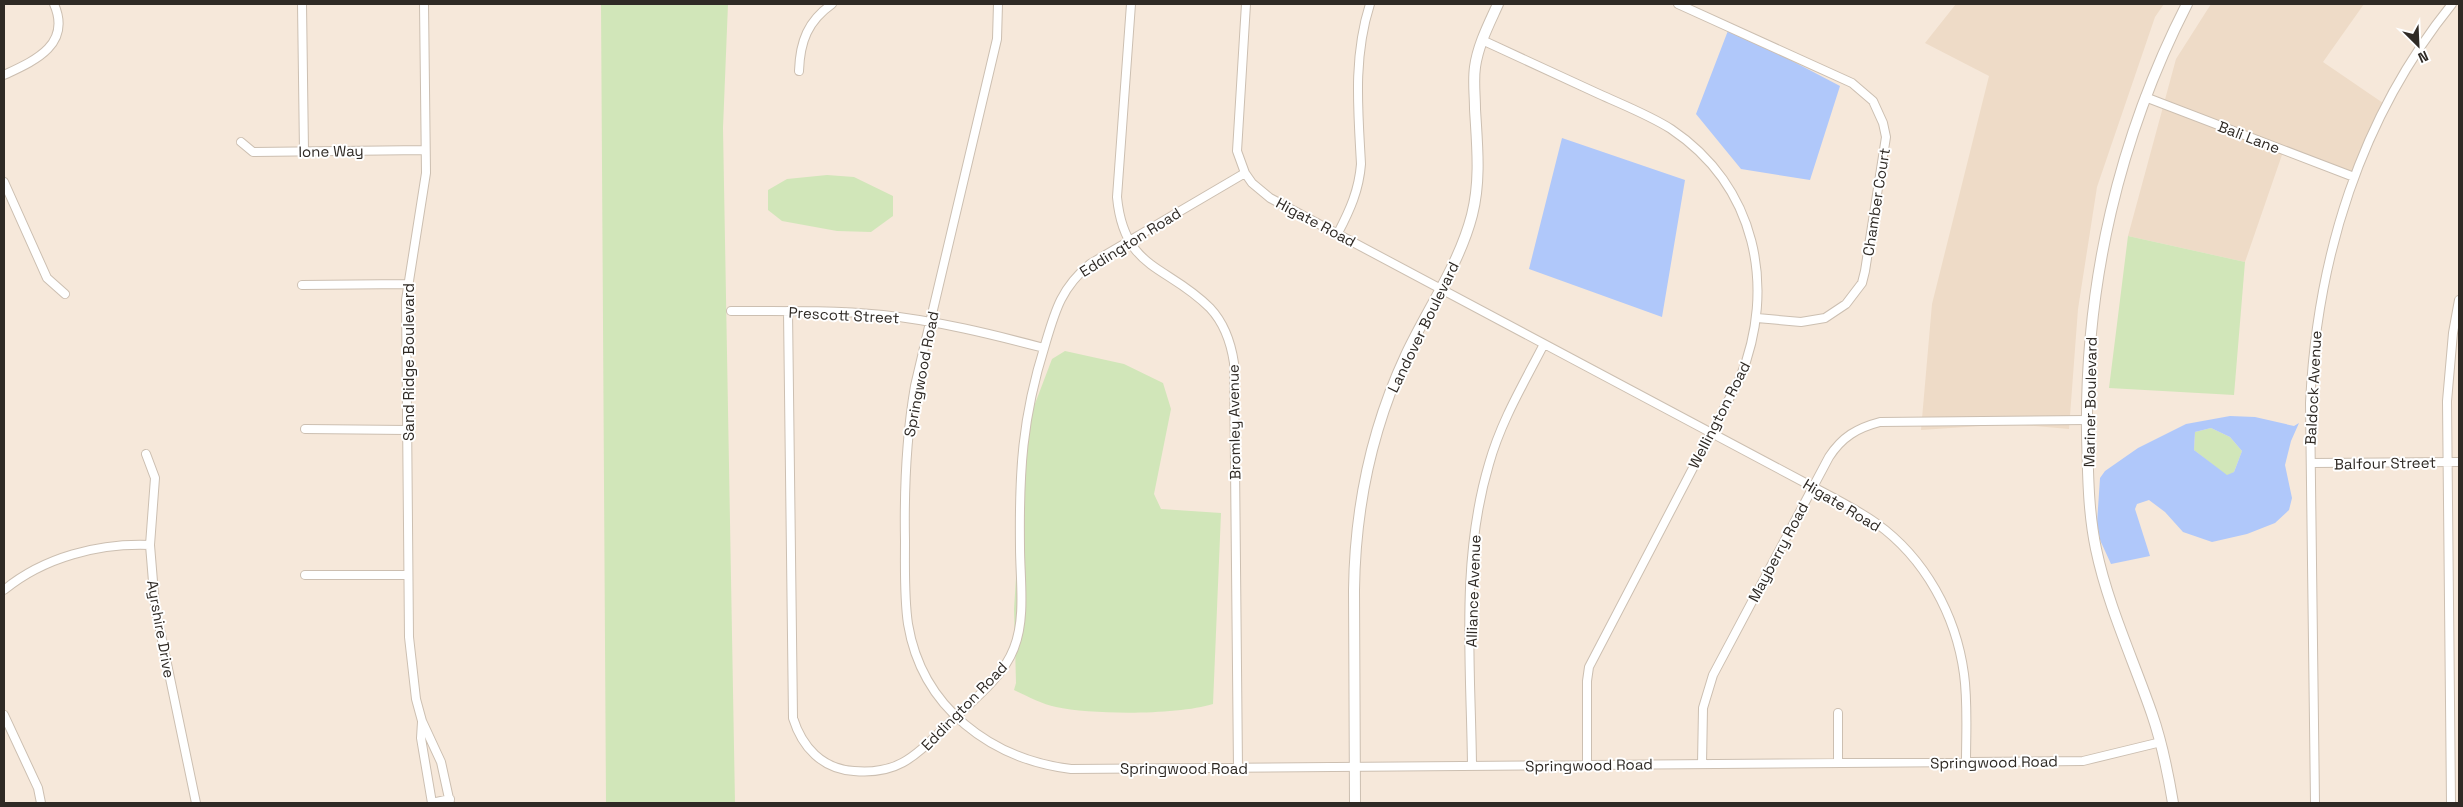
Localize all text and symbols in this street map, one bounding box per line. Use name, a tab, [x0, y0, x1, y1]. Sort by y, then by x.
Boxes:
north arrow	[2393, 20, 2443, 70]
text: N	[2415, 47, 2431, 67]
street label: Bali Lane	[2215, 117, 2283, 157]
street label: Ione Way	[298, 141, 364, 161]
street label: Chamber Court	[1858, 147, 1894, 257]
street label: Higate Road	[1273, 193, 1359, 251]
street label: Eddington Road	[1076, 203, 1184, 281]
street label: Landover Boulevard	[1383, 259, 1463, 395]
street label: Sand Ridge Boulevard	[399, 283, 418, 441]
street label: Prescott Street	[788, 303, 900, 327]
street label: Springwood Road	[899, 309, 943, 439]
street label: Baldock Avenue	[2301, 330, 2325, 446]
street label: Mariner Boulevard	[2079, 337, 2101, 467]
street label: Wellington Road	[1684, 358, 1754, 472]
street label: Bromley Avenue	[1223, 364, 1245, 480]
street label: Balfour Street	[2334, 453, 2436, 473]
street label: Higate Road	[1800, 474, 1884, 536]
street label: Mayberry Road	[1744, 499, 1812, 605]
street label: Alliance Avenue	[1462, 534, 1484, 648]
street label: Ayrshire Drive	[143, 579, 179, 679]
street label: Eddington Road	[917, 658, 1011, 754]
street label: Springwood Road	[1930, 751, 2058, 773]
street label: Springwood Road	[1525, 754, 1653, 776]
street label: Springwood Road	[1120, 759, 1248, 778]

